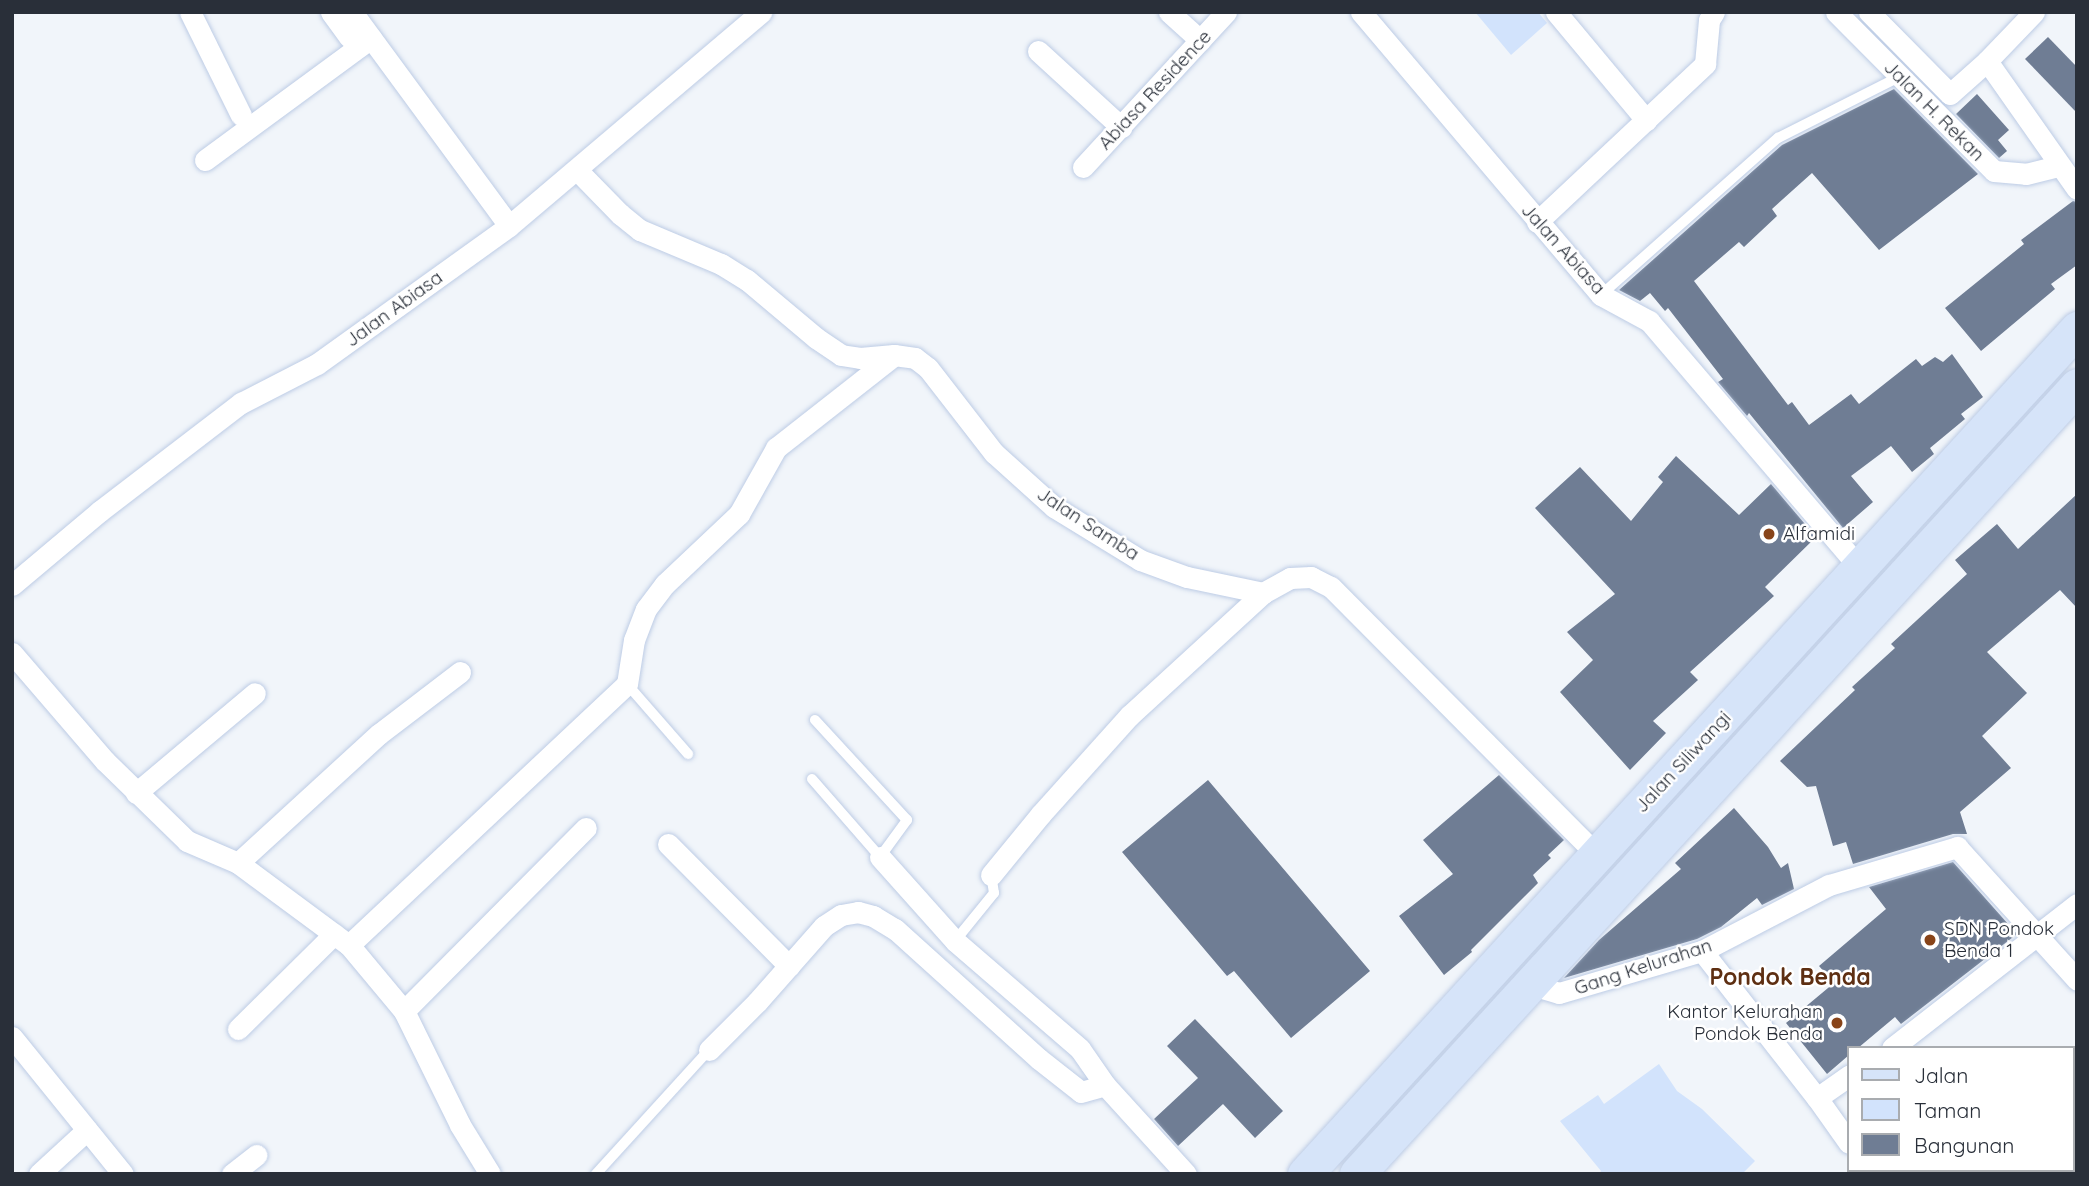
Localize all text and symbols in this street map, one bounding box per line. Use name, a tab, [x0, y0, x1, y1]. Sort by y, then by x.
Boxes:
street label: Abiasa Residence	[1094, 25, 1216, 155]
street label: Jalan H. Rekan	[1879, 56, 1989, 166]
street label: Jalan Abiasa	[1516, 199, 1610, 299]
street label: Jalan Abiasa	[341, 266, 447, 352]
street label: Jalan Samba	[1033, 483, 1143, 565]
place label: Alfamidi	[1783, 523, 1855, 545]
marker: Alfamidi	[1761, 526, 1777, 542]
street label: Jalan Siliwangi	[1630, 707, 1736, 817]
place label: SDN Pondok Benda 1	[1944, 918, 2054, 962]
marker: SDN Pondok Benda 1	[1922, 932, 1938, 948]
street label: Gang Kelurahan	[1571, 934, 1715, 1000]
district label: Pondok Benda	[1709, 963, 1871, 991]
place label: Kantor Kelurahan Pondok Benda	[1667, 1001, 1823, 1045]
marker: Kantor Kelurahan Pondok Benda	[1829, 1015, 1845, 1031]
legend	[1848, 1046, 2075, 1172]
text: Jalan	[1914, 1062, 1968, 1088]
text: Taman	[1914, 1097, 1981, 1123]
text: Bangunan	[1914, 1132, 2014, 1158]

